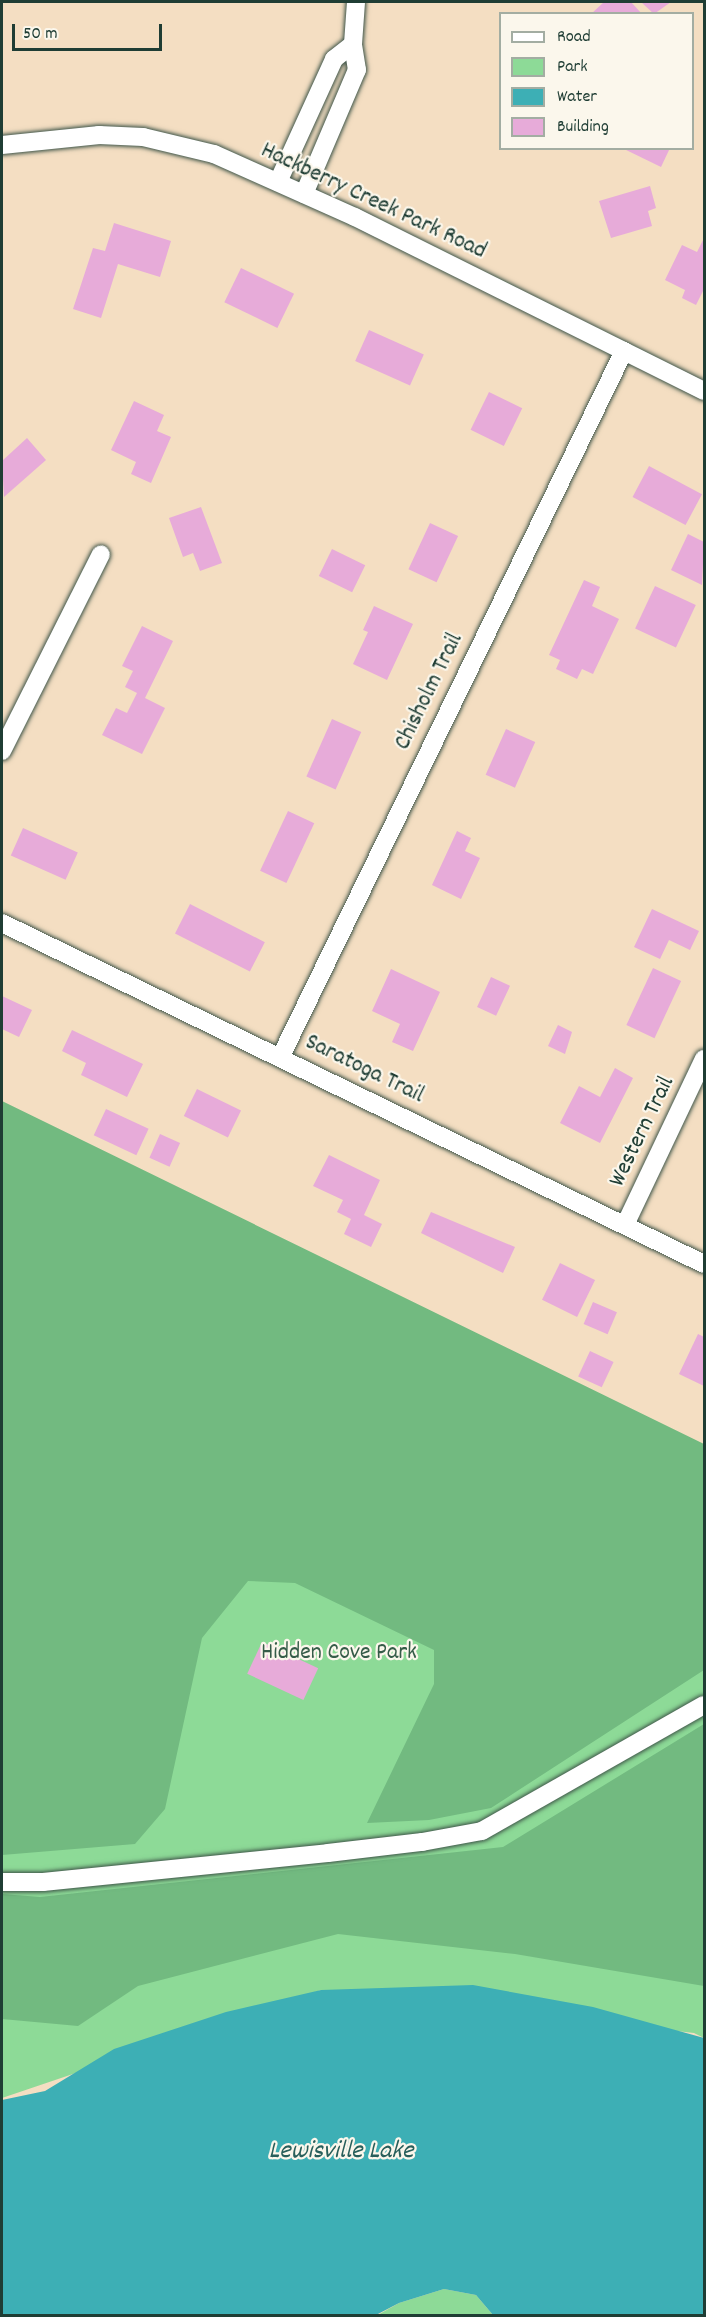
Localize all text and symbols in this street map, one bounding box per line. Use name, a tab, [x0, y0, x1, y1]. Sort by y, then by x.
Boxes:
scale bar	[15, 12, 165, 50]
legend	[499, 12, 694, 150]
text: 50 m	[23, 22, 58, 47]
text: Road	[557, 25, 591, 50]
text: Park	[557, 55, 588, 80]
text: Water	[557, 85, 597, 110]
text: Building	[557, 115, 609, 140]
street label: Hackberry Creek Park Road	[256, 137, 490, 267]
street label: Chisholm Trail	[389, 629, 471, 755]
street label: Saratoga Trail	[300, 1029, 428, 1111]
street label: Western Trail	[604, 1072, 682, 1192]
park label: Hidden Cove Park	[261, 1640, 417, 1668]
water label: Lewisville Lake	[269, 2136, 413, 2168]

